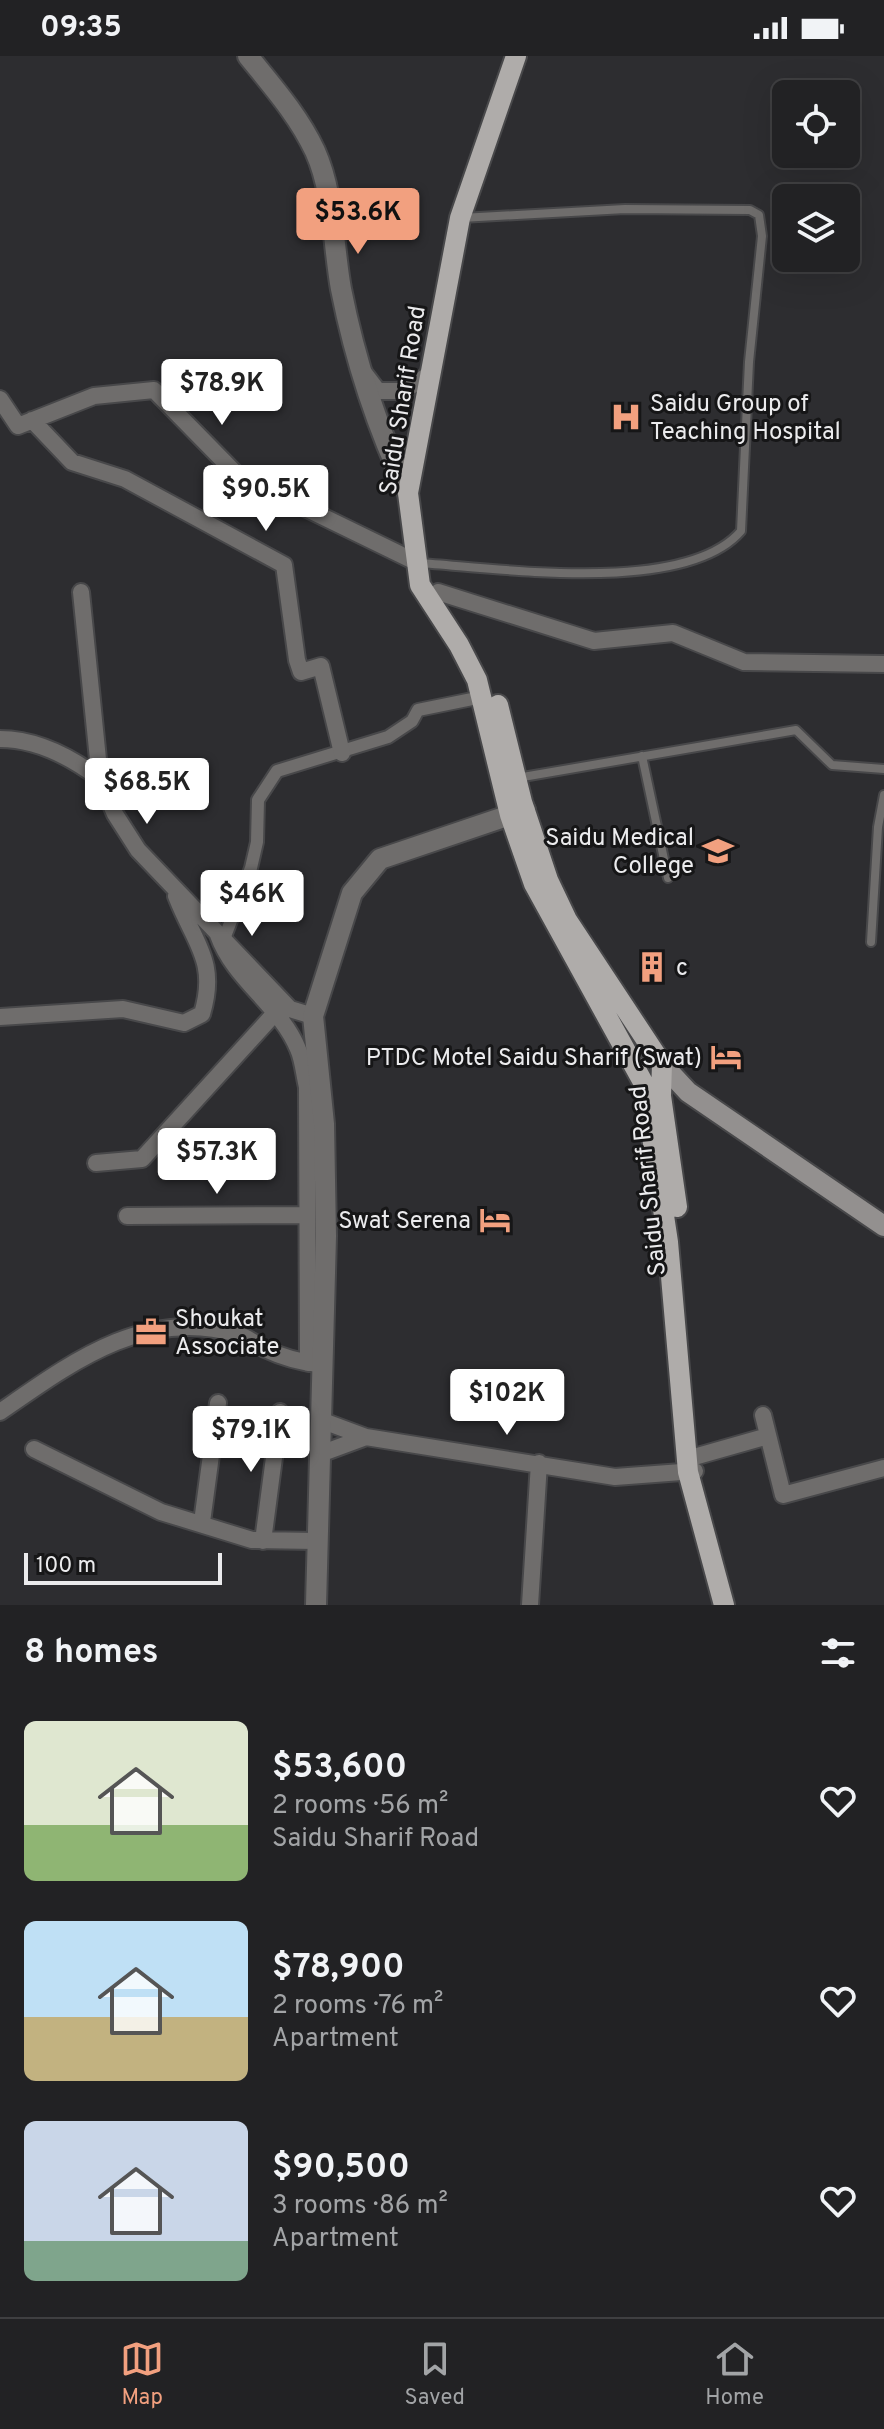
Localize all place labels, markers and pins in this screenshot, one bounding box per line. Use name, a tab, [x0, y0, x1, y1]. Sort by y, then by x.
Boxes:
pin: $53.6K	[293, 188, 423, 256]
pin: $78.9K	[157, 359, 287, 427]
place label: Saidu Group of Teaching Hospital	[650, 390, 841, 448]
hospital icon: Saidu Group of Teaching Hospital	[609, 400, 643, 434]
pin: $90.5K	[201, 465, 331, 533]
pin: $68.5K	[82, 758, 212, 826]
place label: Saidu Medical College	[545, 824, 694, 882]
school or university icon: Saidu Medical College	[701, 834, 735, 868]
pin: $46K	[205, 870, 299, 938]
building icon: c	[635, 950, 669, 984]
place label: c	[676, 954, 688, 984]
hotel icon: PTDC Motel Saidu Sharif (Swat)	[709, 1040, 743, 1074]
place label: PTDC Motel Saidu Sharif (Swat)	[366, 1044, 702, 1074]
pin: $57.3K	[152, 1128, 282, 1196]
hotel icon: Swat Serena	[478, 1203, 512, 1237]
place label: Swat Serena	[338, 1207, 471, 1237]
place label: Shoukat Associate	[175, 1305, 279, 1363]
office icon: Shoukat Associate	[134, 1315, 168, 1349]
pin: $102K	[451, 1369, 563, 1437]
pin: $79.1K	[186, 1406, 316, 1474]

